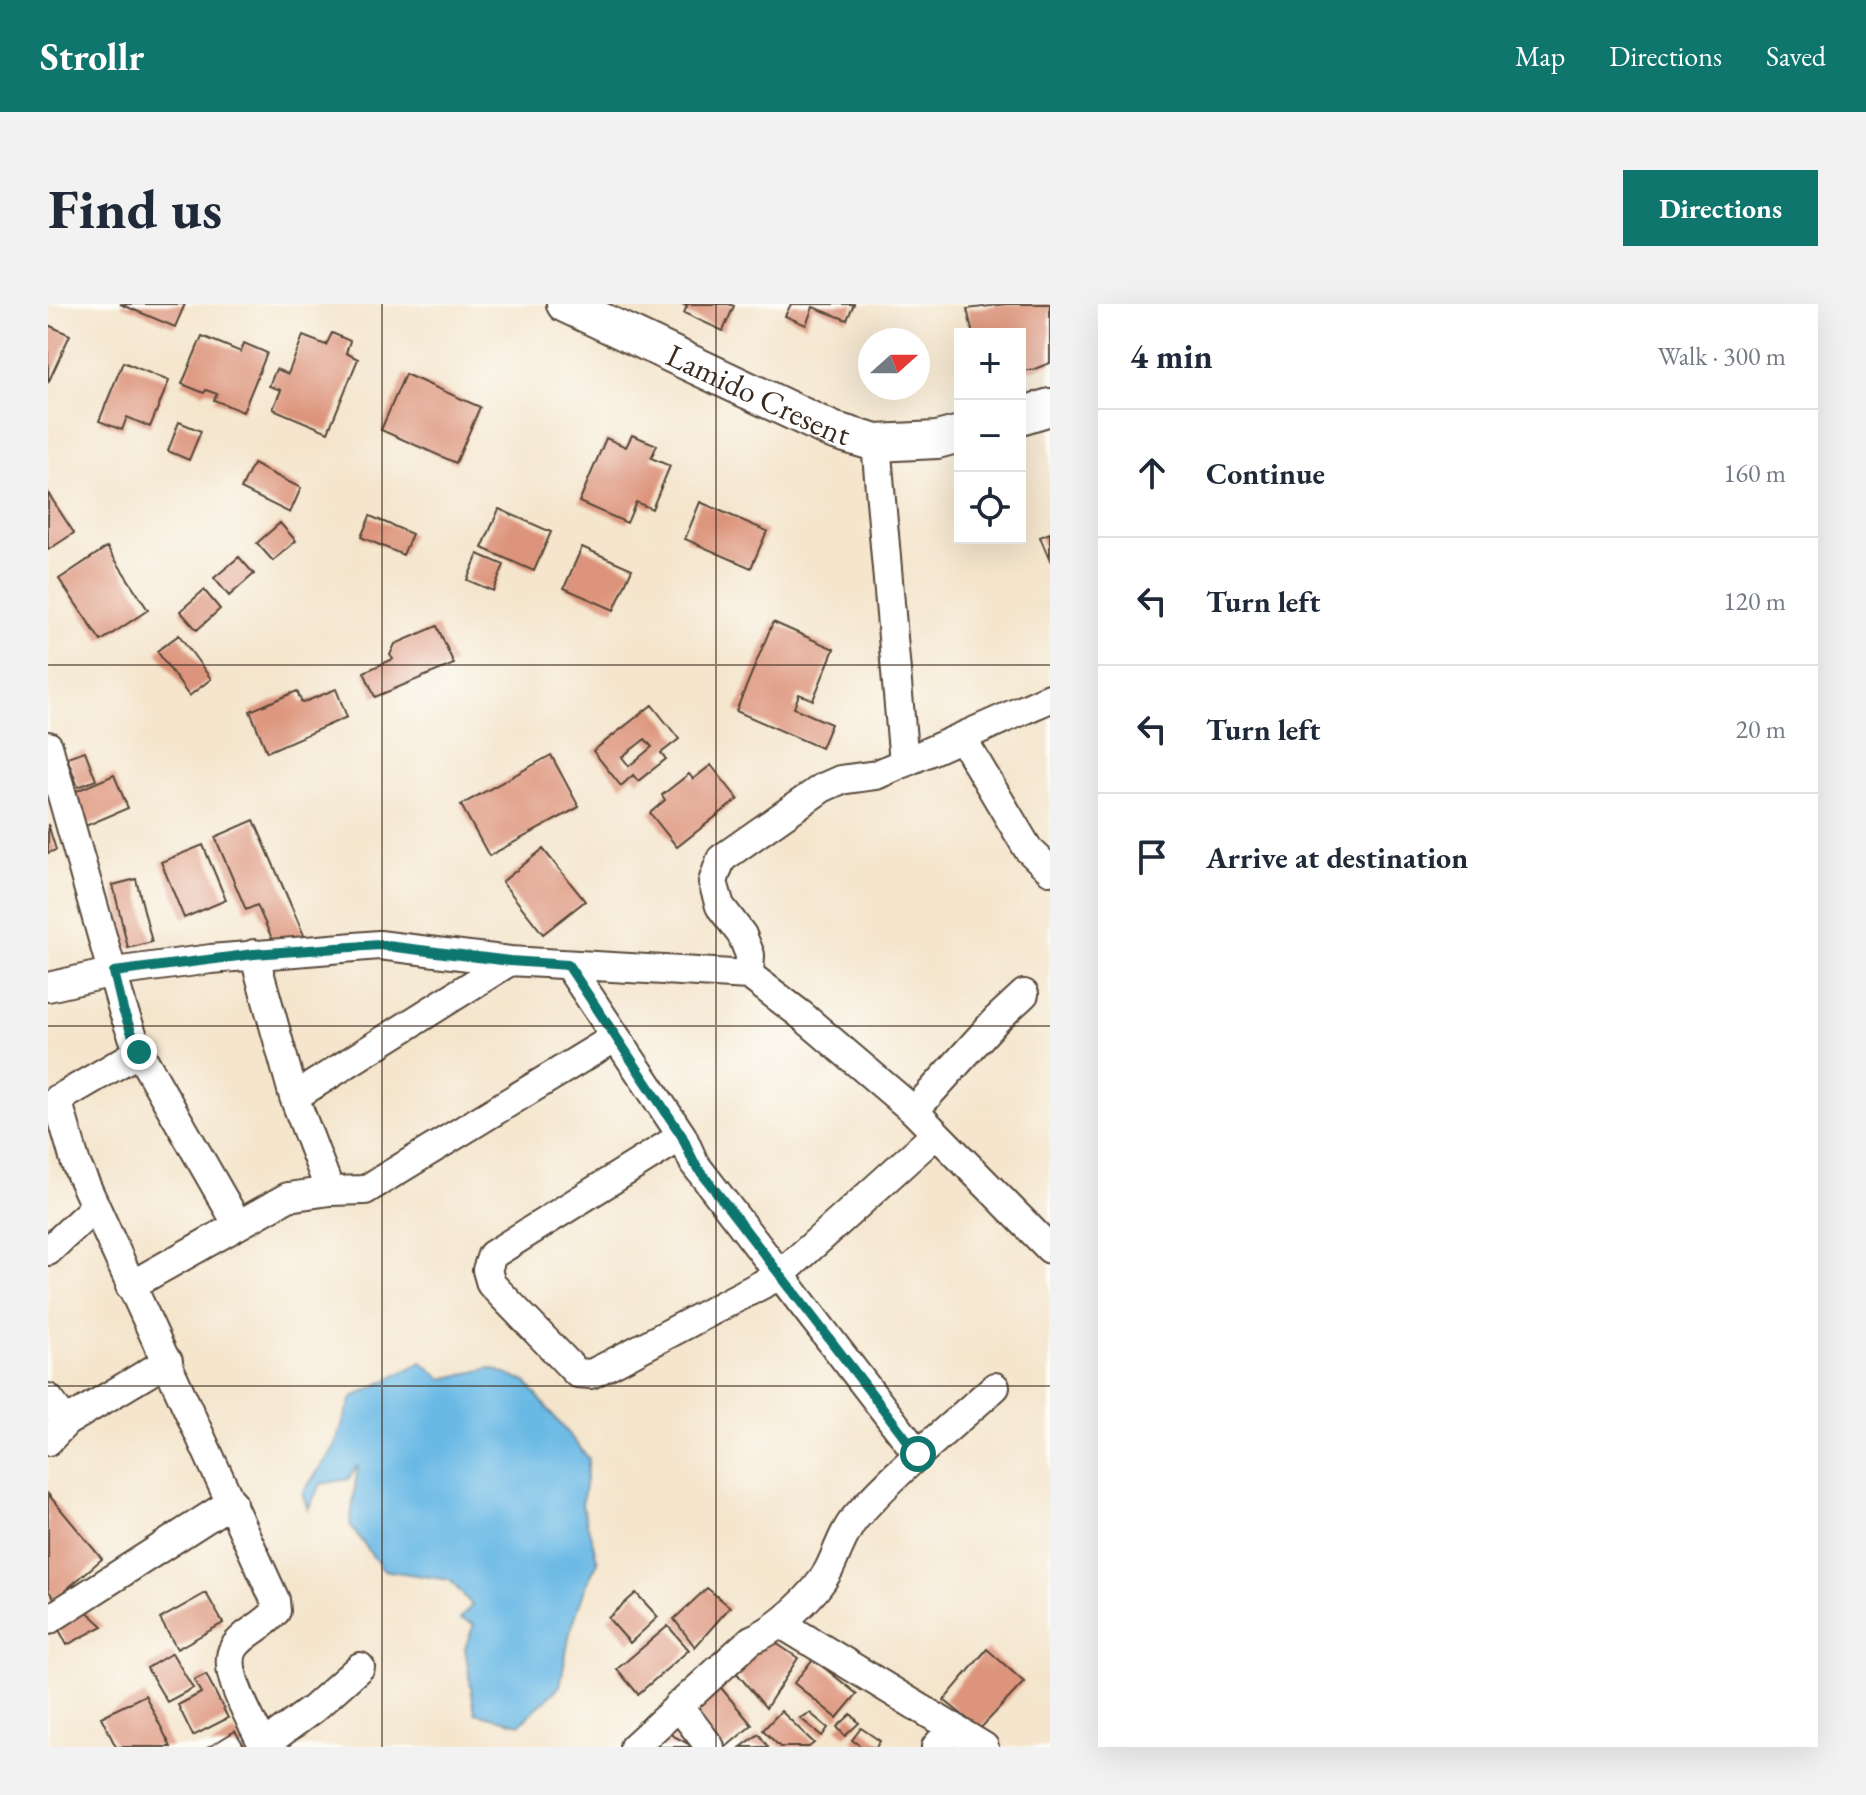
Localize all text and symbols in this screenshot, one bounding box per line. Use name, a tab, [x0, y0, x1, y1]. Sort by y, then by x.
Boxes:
text: Strollr	[40, 32, 144, 81]
text: Map	[1515, 38, 1565, 74]
text: Directions	[1609, 38, 1722, 74]
text: Saved	[1766, 38, 1826, 74]
button: Directions	[1623, 170, 1818, 246]
text: Find us	[48, 172, 222, 245]
north arrow	[858, 328, 930, 400]
map controls	[954, 328, 1026, 544]
button: +	[954, 328, 1026, 400]
street label: Lamido Cresent	[660, 334, 855, 455]
text: 4 min	[1130, 334, 1213, 378]
text: Walk · 300 m	[1658, 339, 1786, 373]
button: −	[954, 400, 1026, 472]
icon: ahead	[1130, 451, 1174, 495]
text: Continue	[1206, 454, 1325, 493]
text: 160 m	[1723, 456, 1786, 490]
button: locate	[954, 472, 1026, 544]
icon: left	[1130, 579, 1174, 623]
text: Turn left	[1206, 582, 1320, 621]
text: 120 m	[1723, 584, 1786, 618]
icon: left	[1130, 707, 1174, 751]
text: Turn left	[1206, 710, 1320, 749]
text: 20 m	[1736, 712, 1786, 746]
icon: arrive	[1130, 835, 1174, 879]
text: Arrive at destination	[1206, 838, 1468, 877]
route end	[121, 1034, 157, 1070]
route start	[900, 1436, 936, 1472]

